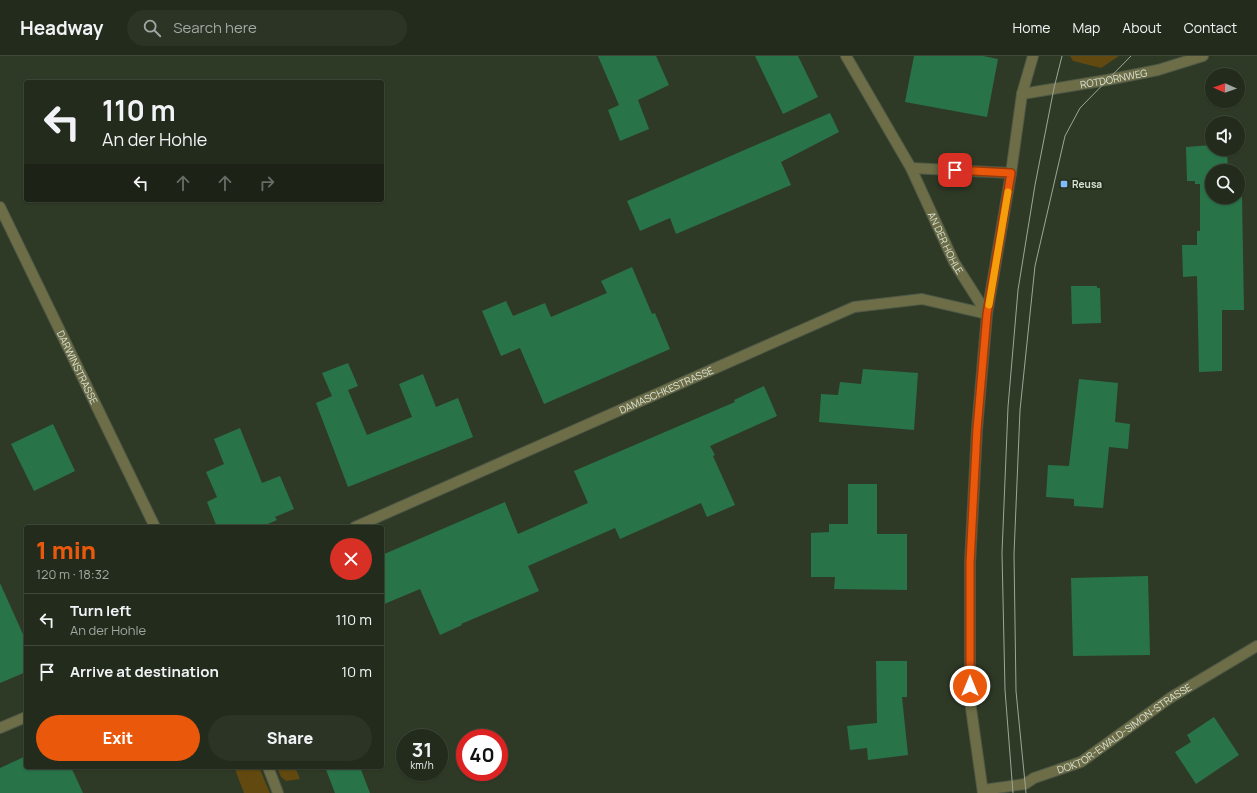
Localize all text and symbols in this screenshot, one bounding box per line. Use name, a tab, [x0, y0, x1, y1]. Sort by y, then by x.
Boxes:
search box	[127, 10, 407, 46]
text: Headway	[20, 15, 103, 41]
icon: search	[141, 17, 163, 39]
text: Search here	[173, 17, 257, 38]
text: Home	[1013, 18, 1050, 37]
text: Map	[1072, 18, 1100, 37]
text: About	[1122, 18, 1162, 37]
text: Contact	[1184, 18, 1237, 37]
street label: ROTDORNWEG	[1079, 65, 1149, 91]
north arrow	[1205, 68, 1245, 108]
map controls	[1205, 68, 1245, 204]
text: 110 m	[102, 91, 176, 129]
icon: left	[36, 96, 88, 148]
button: sound	[1205, 116, 1245, 156]
text: An der Hohle	[102, 127, 207, 151]
pin	[938, 153, 972, 187]
icon: arrive	[944, 159, 966, 181]
button: search	[1205, 164, 1245, 204]
icon: left	[130, 172, 152, 194]
icon: ahead	[172, 172, 194, 194]
icon: ahead	[214, 172, 236, 194]
icon: right	[256, 172, 278, 194]
place label: Reusa	[1072, 177, 1102, 191]
marker: Reusa	[1059, 179, 1069, 189]
street label: AN DER HOHLE	[925, 209, 967, 277]
street label: DARWINSTRASSE	[54, 328, 102, 407]
street label: DAMASCHKESTRASSE	[617, 363, 716, 417]
text: 1 min	[36, 533, 96, 566]
button: close	[330, 538, 372, 580]
text: 120 m · 18:32	[36, 565, 109, 583]
text: Turn left	[70, 600, 132, 621]
icon: left	[36, 609, 58, 631]
text: 110 m	[335, 609, 372, 630]
text: An der Hohle	[70, 621, 146, 639]
icon: arrive	[36, 661, 58, 683]
text: Arrive at destination	[70, 661, 219, 682]
text: 10 m	[341, 661, 372, 682]
position arrow	[949, 665, 991, 707]
street label: DOKTOR-EWALD-SIMON-STRASSE	[1055, 680, 1194, 777]
button: Exit	[36, 715, 200, 761]
button: Share	[208, 715, 372, 761]
speed limit sign: 40	[456, 729, 508, 781]
text: 31	[412, 736, 432, 763]
text: km/h	[410, 758, 434, 772]

